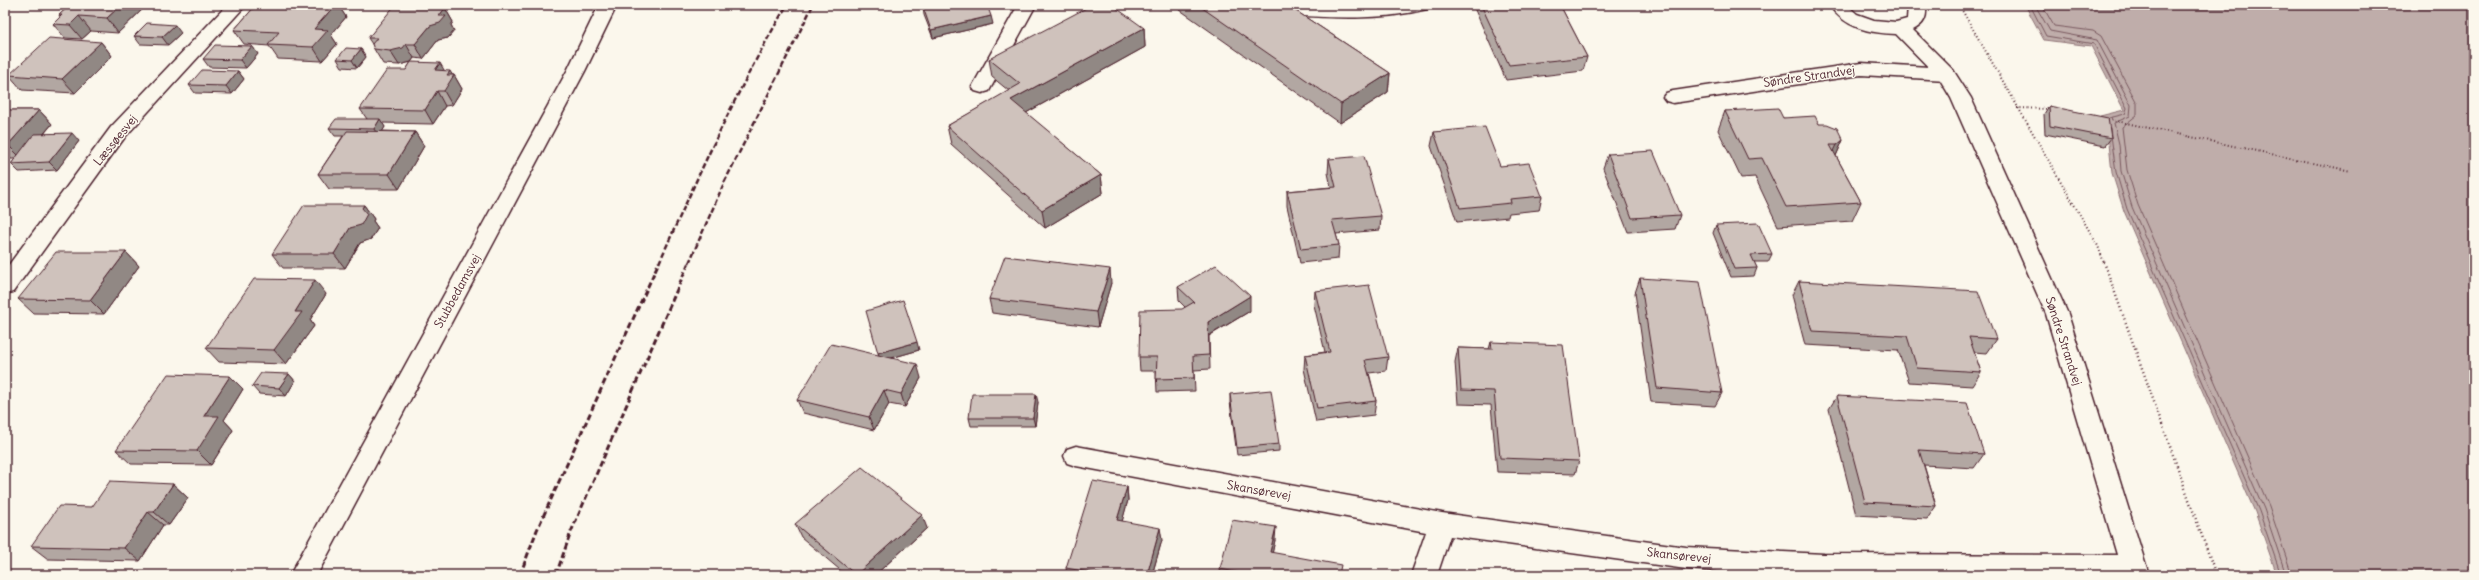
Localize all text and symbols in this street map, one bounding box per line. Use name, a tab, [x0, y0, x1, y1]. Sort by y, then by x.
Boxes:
street label: Søndre Strandvej	[1762, 62, 1856, 90]
street label: Læssøesvej	[90, 112, 140, 168]
street label: Stubbedamsvej	[431, 251, 483, 331]
street label: Søndre Strandvej	[2043, 295, 2085, 387]
street label: Skansørevej	[1226, 477, 1292, 503]
street label: Skansørevej	[1646, 544, 1712, 566]

